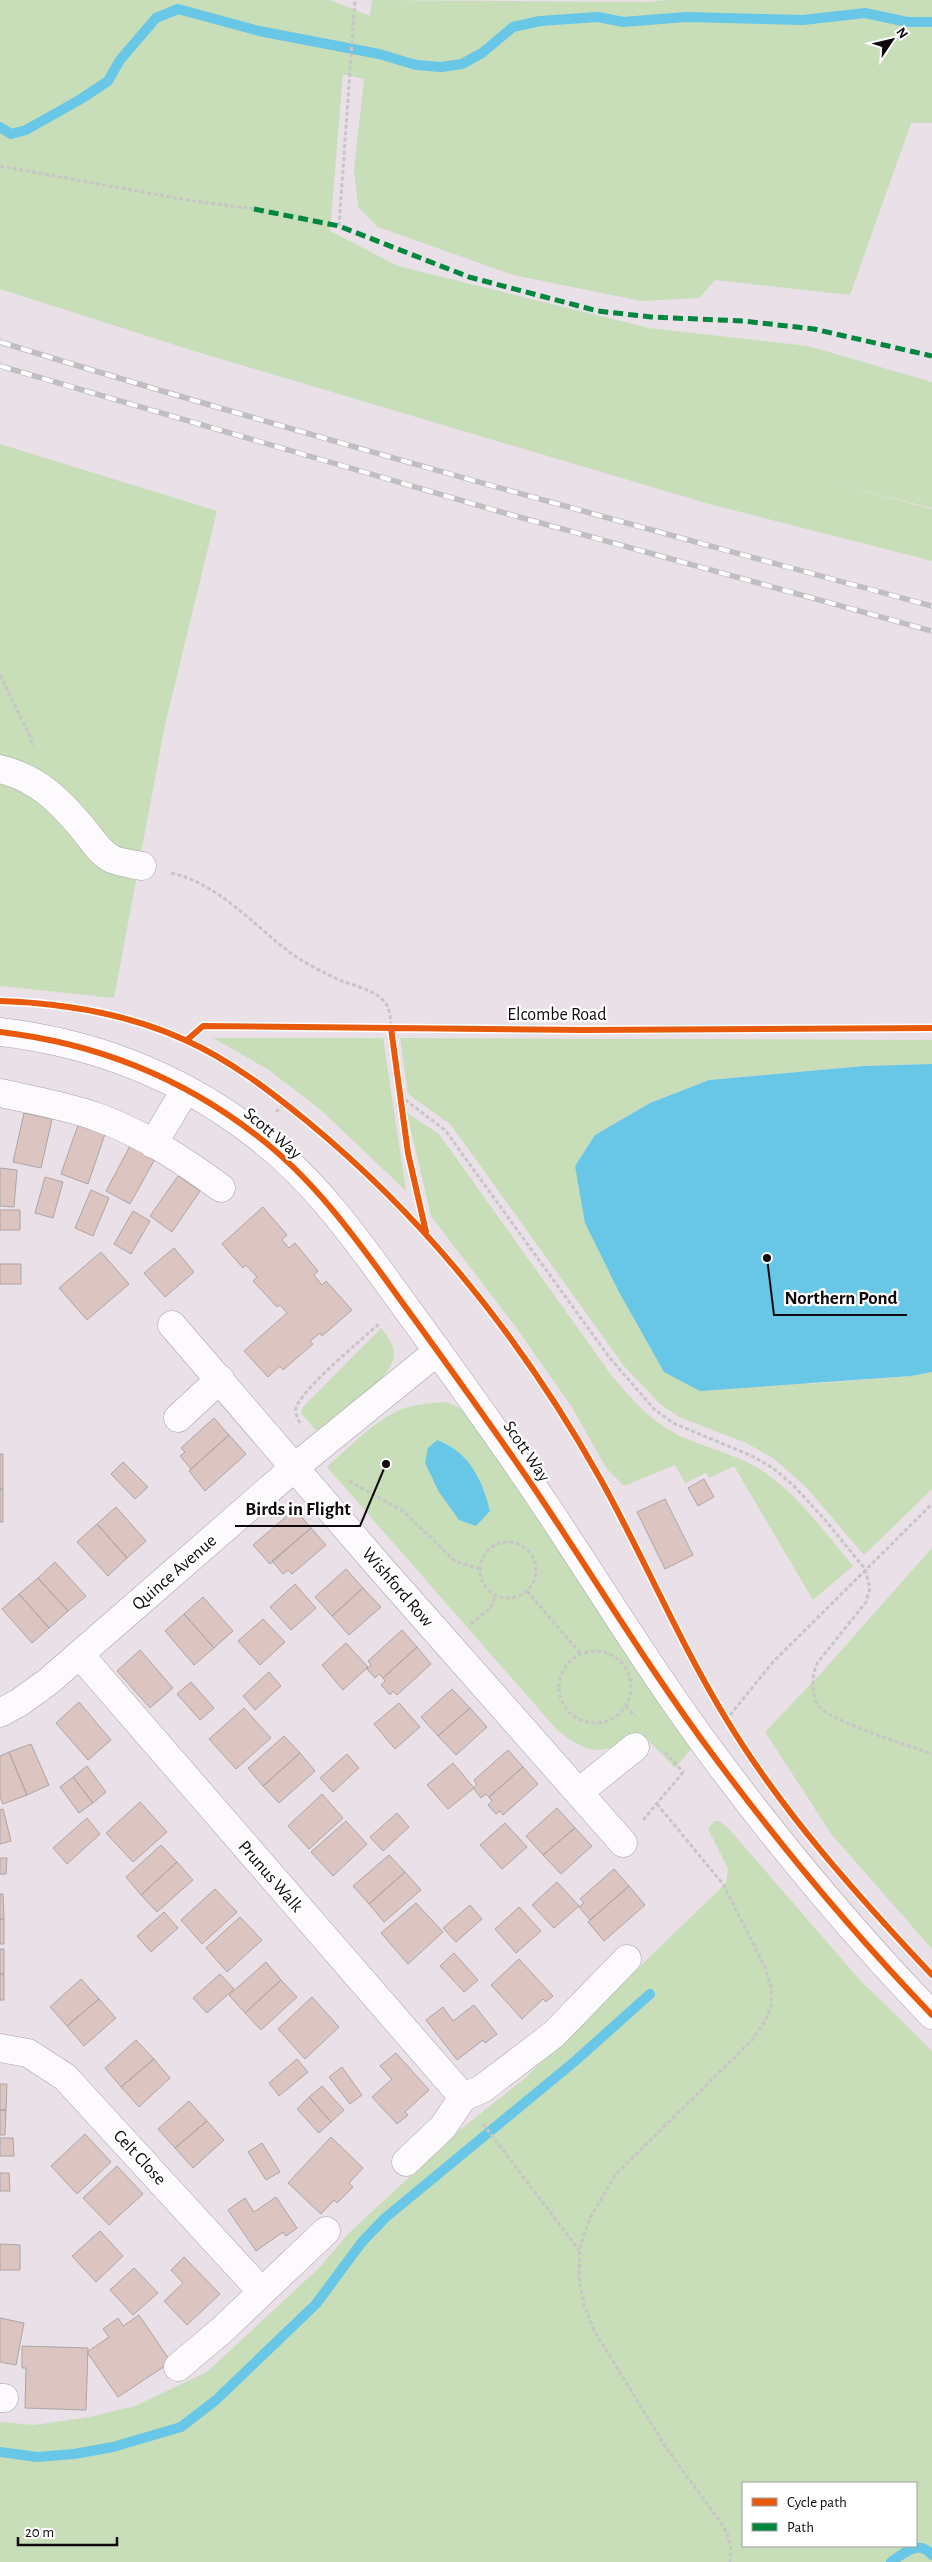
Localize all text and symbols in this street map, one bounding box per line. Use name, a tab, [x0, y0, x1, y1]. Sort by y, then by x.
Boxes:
north arrow	[867, 15, 917, 65]
text: N	[893, 25, 910, 41]
street label: Elcombe Road	[507, 1006, 607, 1024]
street label: Scott Way	[240, 1105, 305, 1163]
callout: Northern Pond	[774, 1281, 907, 1315]
text: Northern Pond	[784, 1289, 898, 1308]
street label: Scott Way	[499, 1418, 553, 1486]
callout: Birds in Flight	[235, 1492, 360, 1526]
text: Birds in Flight	[245, 1500, 351, 1519]
street label: Quince Avenue	[129, 1532, 220, 1614]
street label: Wishford Row	[358, 1545, 436, 1631]
street label: Prunus Walk	[235, 1838, 306, 1916]
street label: Celt Close	[109, 2127, 169, 2189]
legend	[742, 2482, 917, 2547]
text: Cycle path	[787, 2495, 847, 2510]
scale bar	[18, 2514, 116, 2546]
text: Path	[787, 2520, 814, 2535]
text: 20 m	[25, 2525, 54, 2540]

